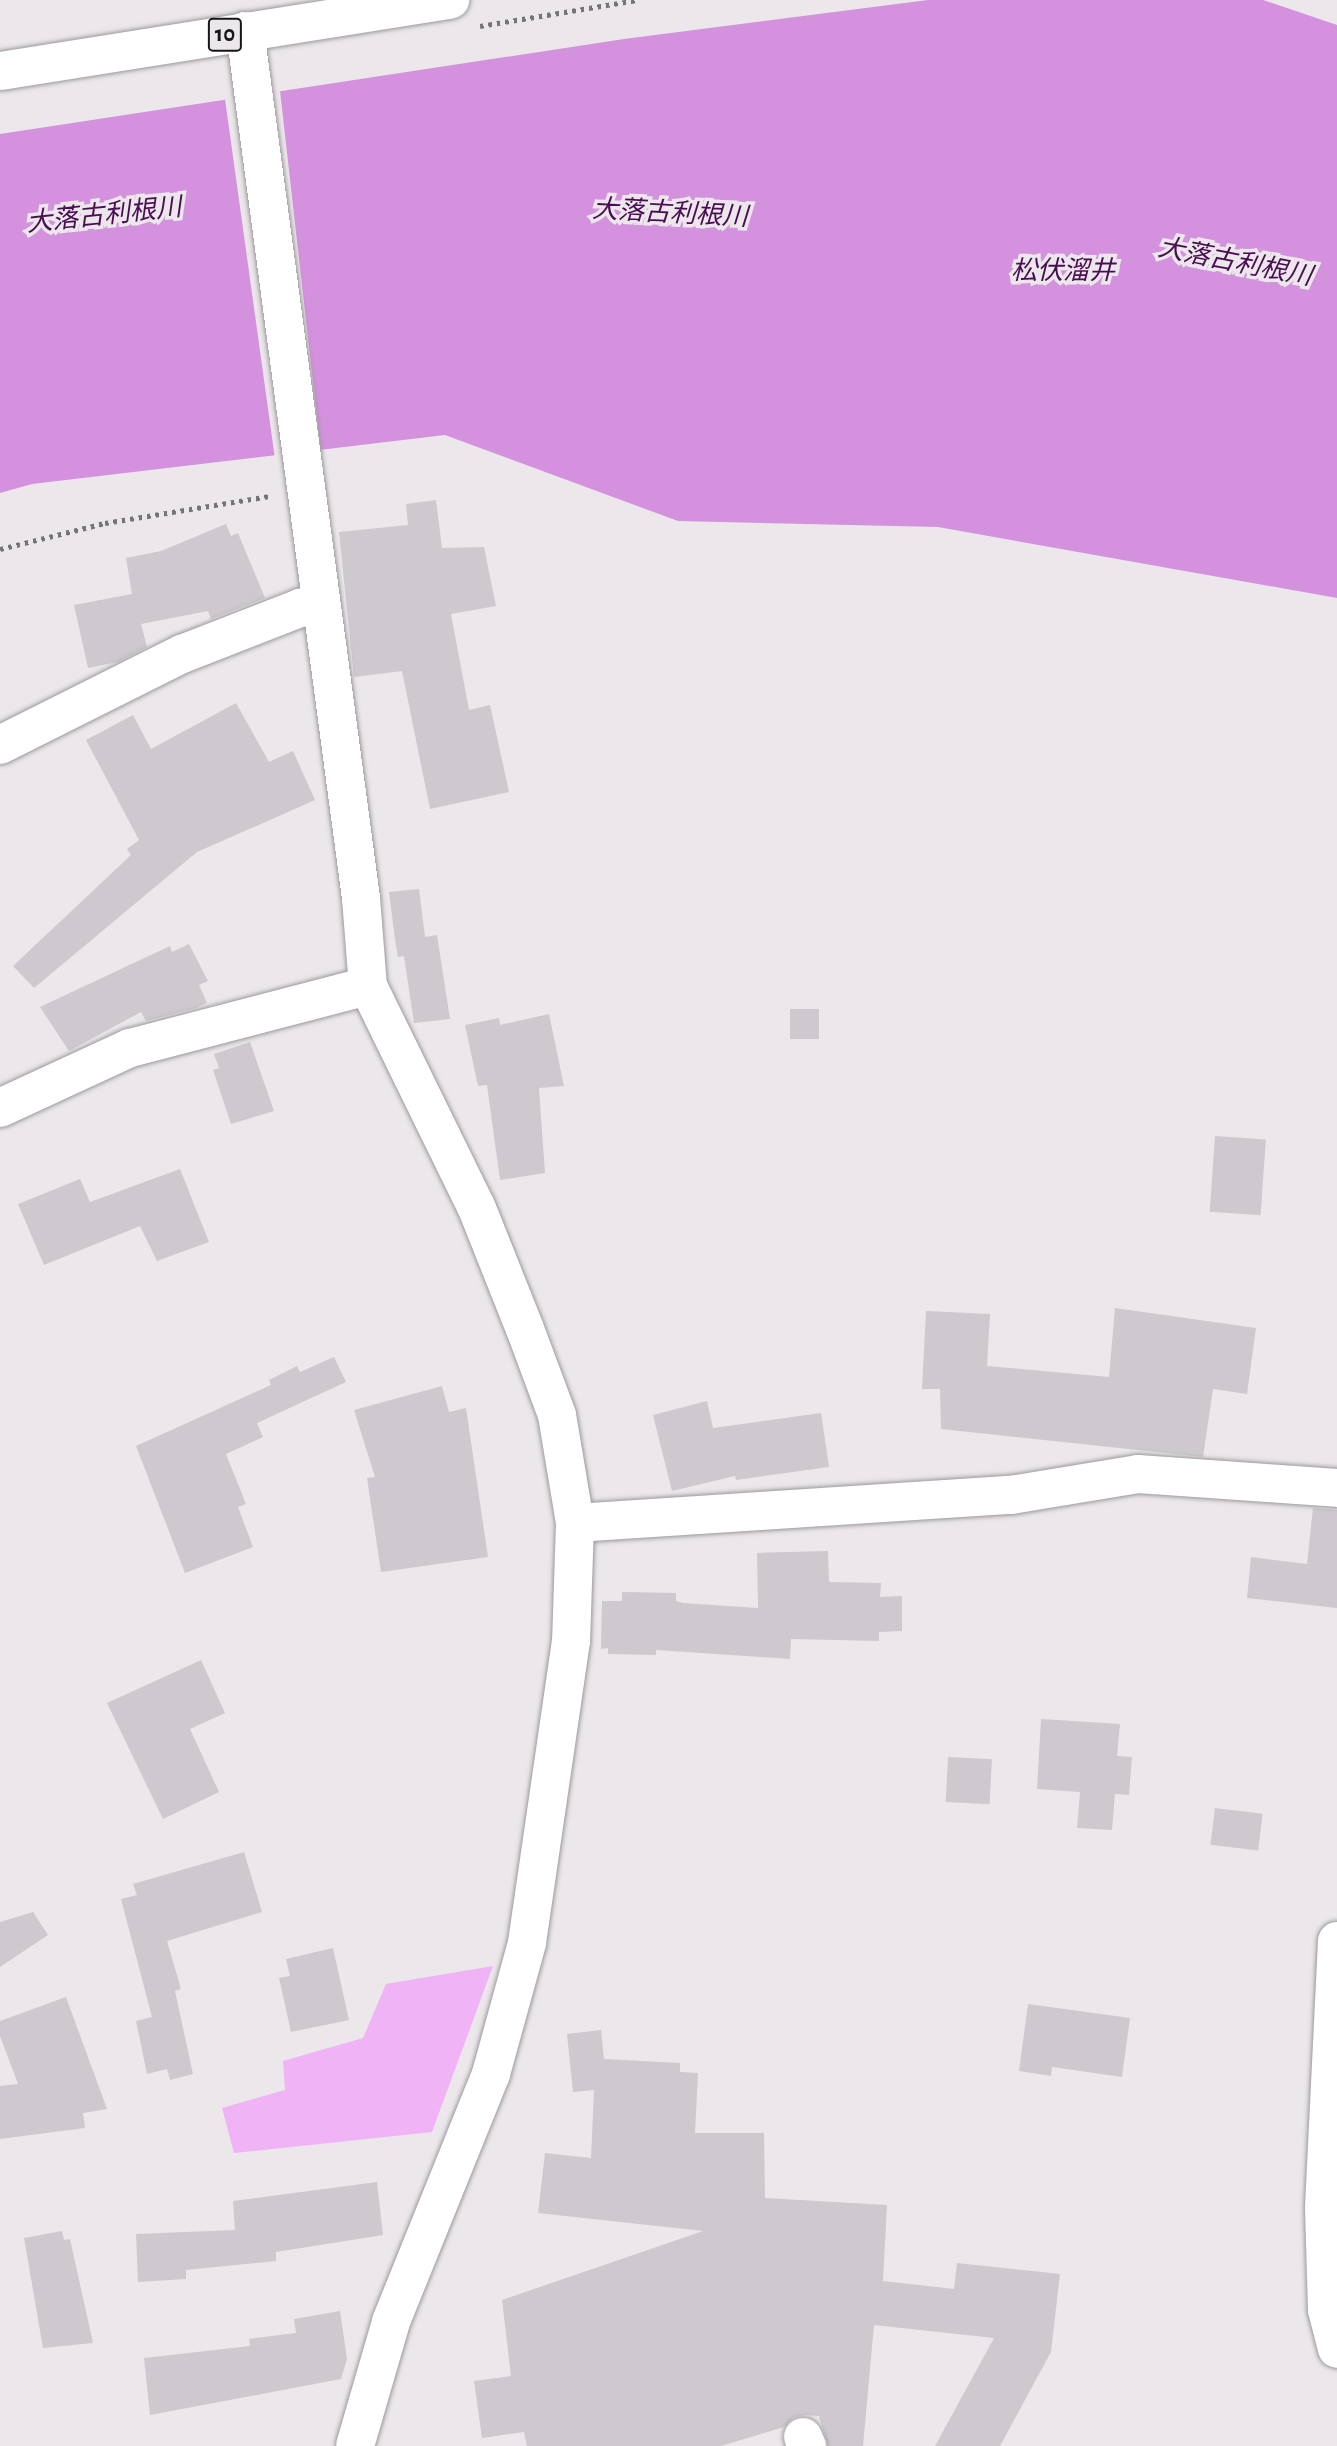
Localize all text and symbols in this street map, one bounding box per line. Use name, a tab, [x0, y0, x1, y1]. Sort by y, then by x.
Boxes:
road number: 10	[208, 16, 243, 54]
water label: 大落古利根川	[25, 192, 183, 240]
water label: 大落古利根川	[591, 194, 749, 234]
water label: 大落古利根川	[1155, 233, 1315, 293]
water label: 松伏溜井	[1011, 256, 1115, 288]

